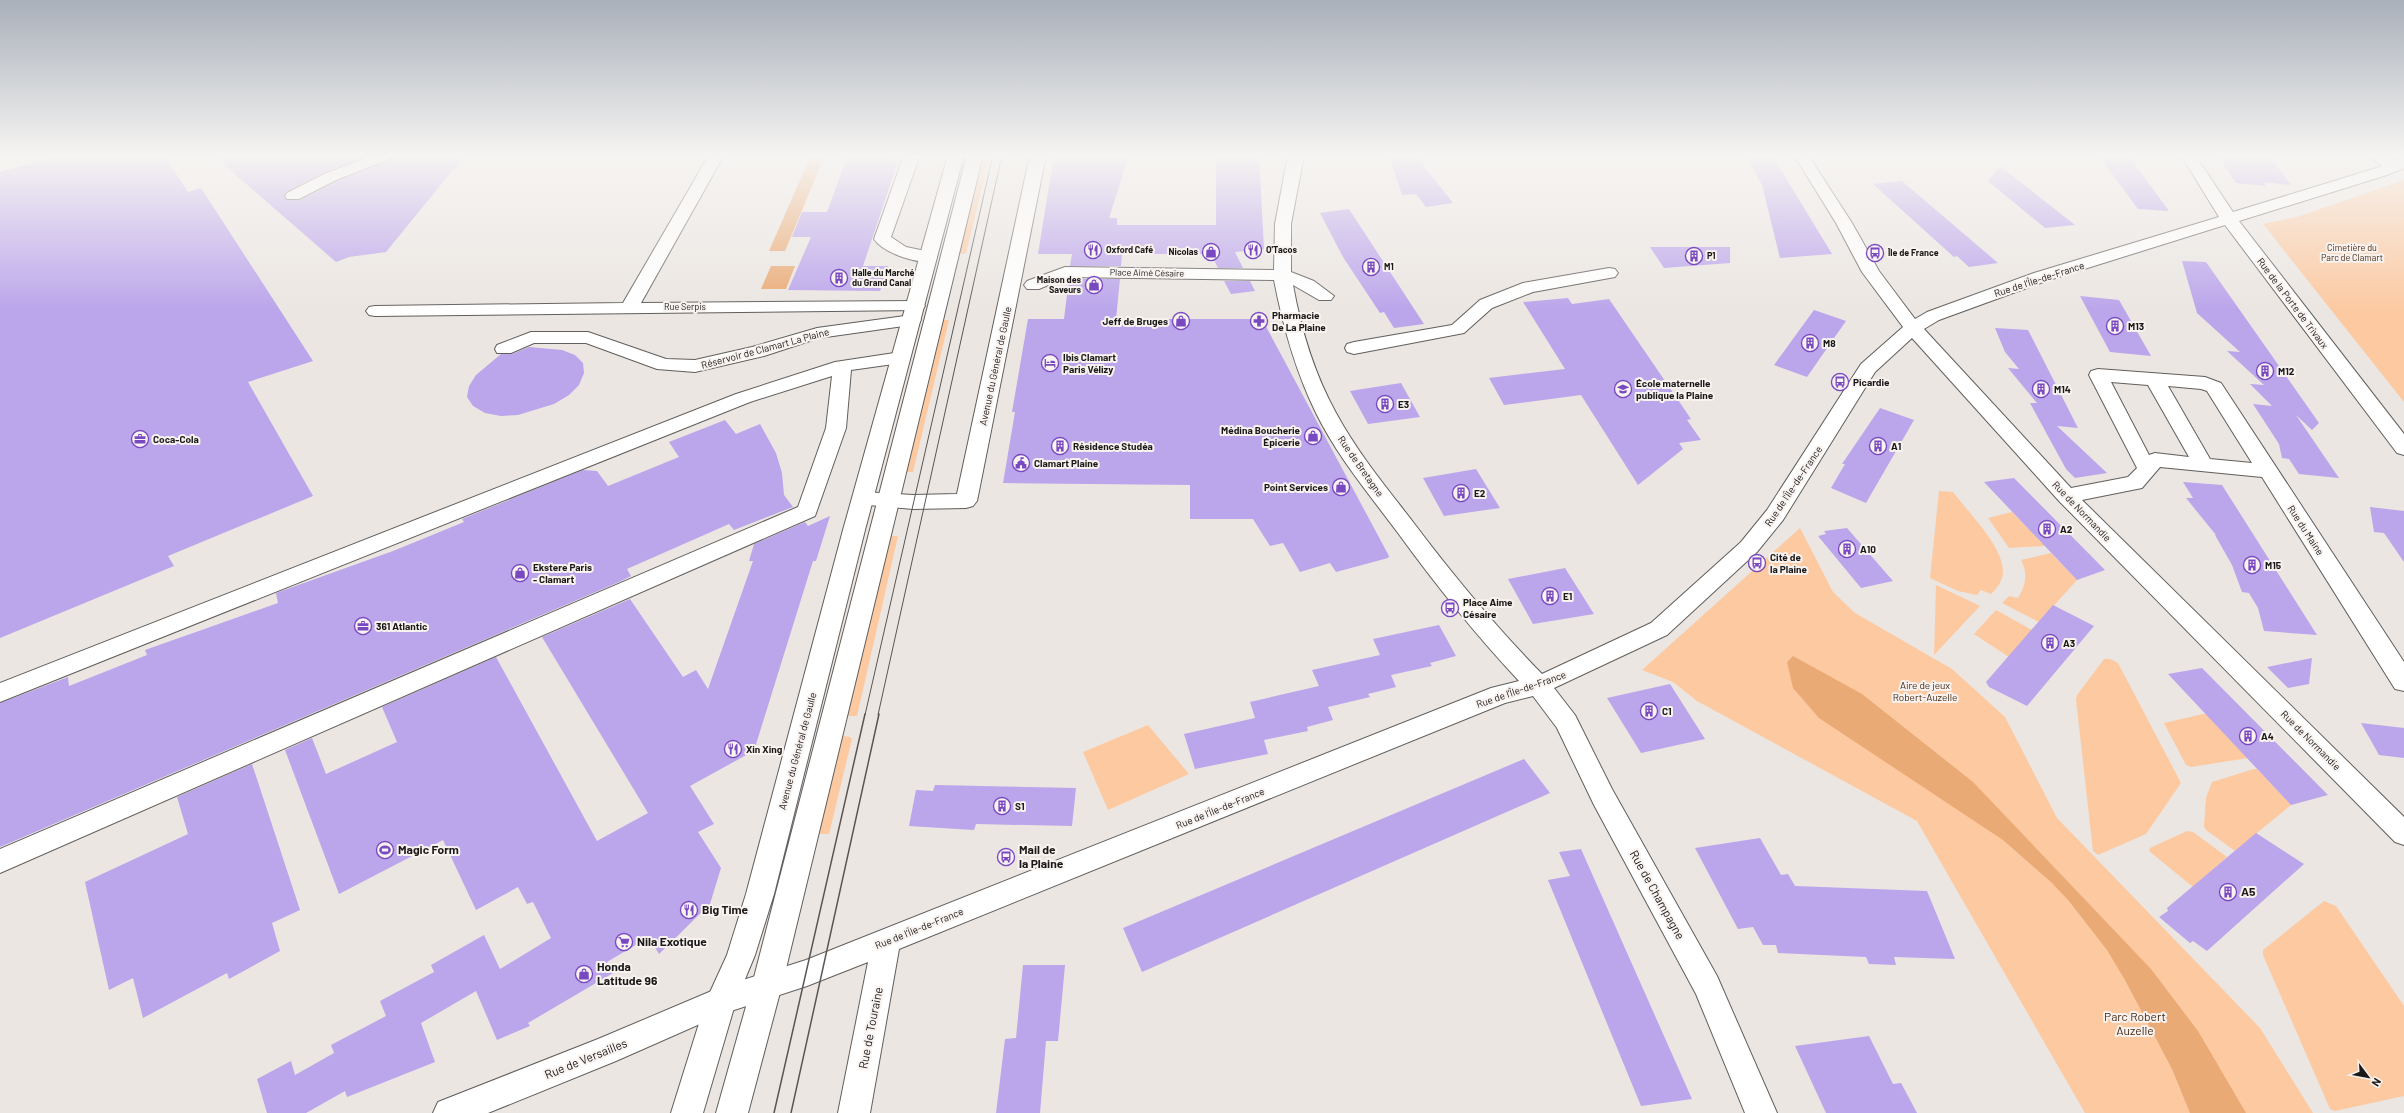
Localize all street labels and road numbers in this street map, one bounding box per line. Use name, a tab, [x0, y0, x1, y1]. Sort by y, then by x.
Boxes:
street label: Rue de la Porte de Trivaux	[2255, 255, 2331, 351]
street label: Rue de l'Île-de-France	[1992, 259, 2086, 299]
street label: Place Aimé Césaire	[1110, 266, 1185, 279]
street label: Rue Serpis	[664, 301, 706, 312]
street label: Avenue du Général de Gaulle	[977, 306, 1013, 426]
street label: Réservoir de Clamart La Plaine	[700, 325, 830, 371]
street label: Rue de Bretagne	[1336, 433, 1386, 499]
street label: Rue de l'Île-de-France	[1762, 444, 1824, 528]
street label: Rue de Normandie	[2050, 478, 2114, 544]
street label: Rue du Maine	[2285, 503, 2327, 557]
street label: Rue de l'Île-de-France	[1474, 668, 1568, 710]
street label: Avenue du Général de Gaulle	[776, 691, 818, 811]
street label: Rue de Normandie	[2279, 708, 2343, 772]
street label: Rue de l'Île-de-France	[1174, 785, 1266, 831]
street label: Rue de Champagne	[1628, 848, 1688, 942]
street label: Rue de l'Île-de-France	[873, 905, 965, 951]
street label: Rue de Touraine	[855, 986, 885, 1070]
street label: Rue de Versailles	[542, 1035, 629, 1081]

